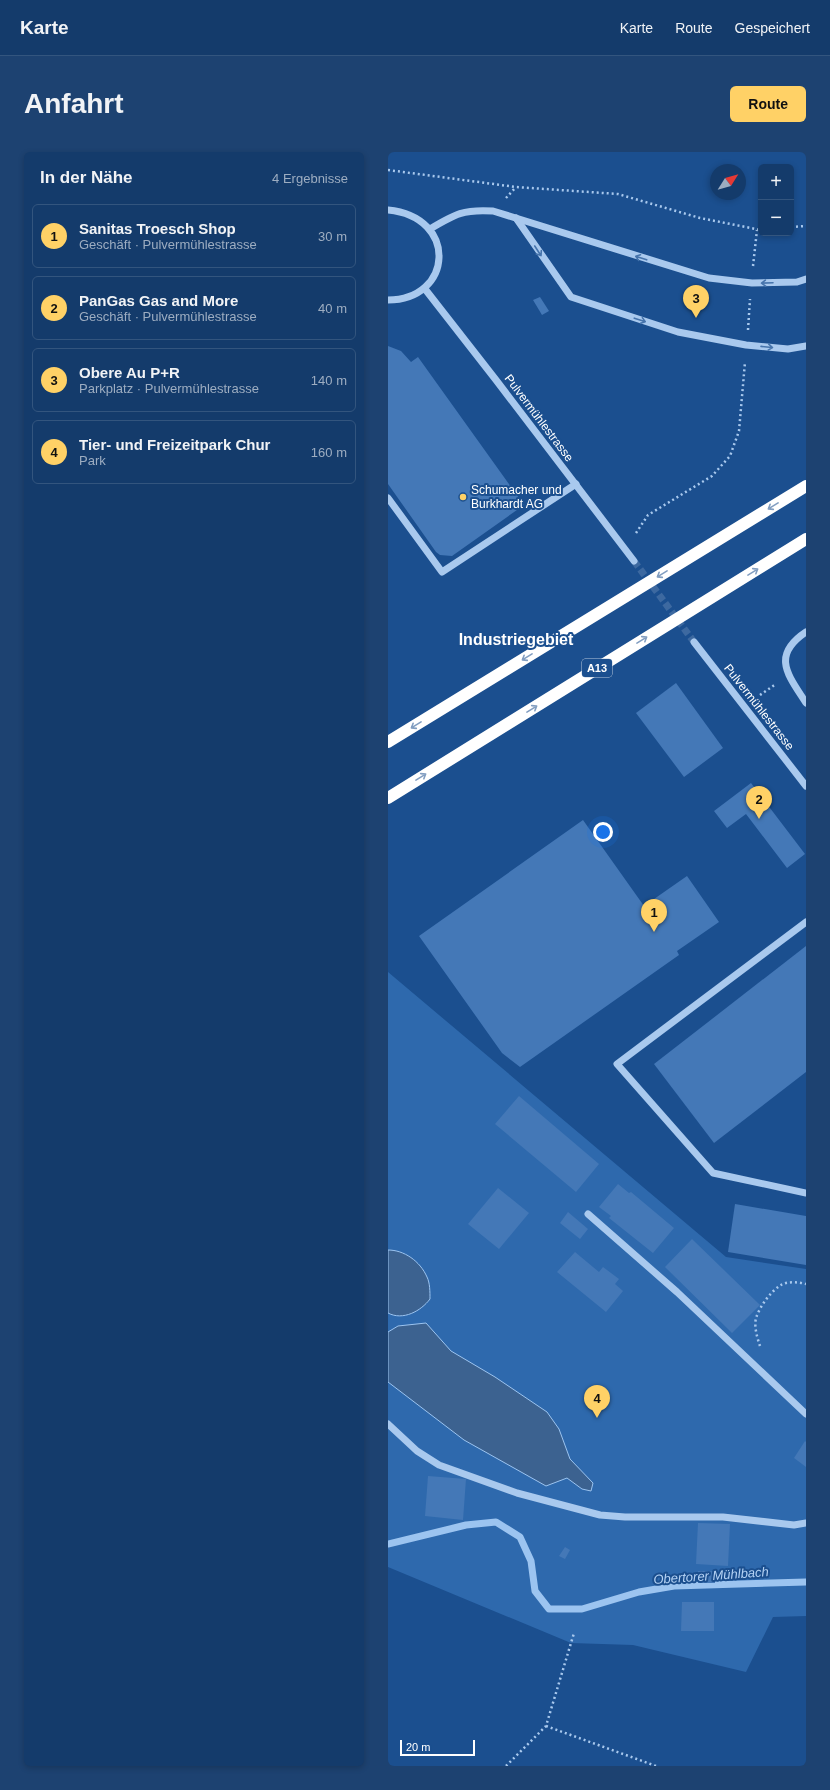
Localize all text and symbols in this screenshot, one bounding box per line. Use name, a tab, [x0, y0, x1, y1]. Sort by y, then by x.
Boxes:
text: Karte	[20, 17, 69, 38]
text: Karte	[620, 20, 653, 36]
text: Route	[675, 20, 713, 36]
text: Gespeichert	[735, 20, 810, 36]
button: Route	[730, 86, 806, 122]
text: Anfahrt	[24, 88, 124, 119]
north arrow	[710, 164, 746, 200]
map controls	[758, 164, 794, 236]
button: +	[758, 164, 794, 200]
text: In der Nähe	[40, 168, 133, 187]
text: 4 Ergebnisse	[272, 171, 348, 186]
button: −	[758, 200, 794, 236]
text: Sanitas Troesch Shop	[79, 220, 236, 237]
text: 1	[50, 229, 58, 244]
text: 30 m	[318, 229, 347, 244]
text: Geschäft · Pulvermühlestrasse	[79, 237, 257, 252]
one-way arrow	[533, 245, 542, 256]
one-way arrow	[634, 254, 647, 261]
one-way arrow	[761, 279, 774, 286]
pin: 3	[683, 285, 709, 318]
text: PanGas Gas and More	[79, 292, 238, 309]
text: 2	[50, 301, 58, 316]
text: 40 m	[318, 301, 347, 316]
text: Geschäft · Pulvermühlestrasse	[79, 309, 257, 324]
one-way arrow	[633, 317, 646, 324]
one-way arrow	[760, 343, 773, 351]
text: Obere Au P+R	[79, 364, 180, 381]
street label: Pulvermühlestrasse	[502, 372, 576, 465]
text: 3	[50, 373, 58, 388]
text: 140 m	[311, 373, 347, 388]
text: Parkplatz · Pulvermühlestrasse	[79, 381, 259, 396]
text: Tier- und Freizeitpark Chur	[79, 436, 270, 453]
text: 4	[50, 445, 58, 460]
text: 160 m	[311, 445, 347, 460]
text: Park	[79, 453, 106, 468]
place label: Schumacher und Burkhardt AG	[471, 483, 562, 511]
marker: Schumacher und Burkhardt AG	[458, 492, 468, 502]
one-way arrow	[767, 503, 779, 511]
one-way arrow	[747, 568, 758, 576]
one-way arrow	[656, 571, 668, 579]
district label: Industriegebiet	[459, 631, 574, 648]
one-way arrow	[636, 636, 648, 644]
one-way arrow	[522, 653, 533, 661]
road number: A13	[582, 659, 612, 677]
street label: Pulvermühlestrasse	[721, 661, 797, 753]
one-way arrow	[526, 704, 538, 712]
one-way arrow	[411, 721, 422, 729]
one-way arrow	[415, 773, 427, 781]
pin: 2	[746, 786, 772, 819]
your location	[593, 822, 613, 842]
pin: 1	[641, 899, 667, 932]
pin: 4	[584, 1385, 610, 1418]
water label: Obertorer Mühlbach	[653, 1564, 769, 1587]
scale bar	[400, 1738, 475, 1757]
text: 20 m	[406, 1741, 430, 1753]

